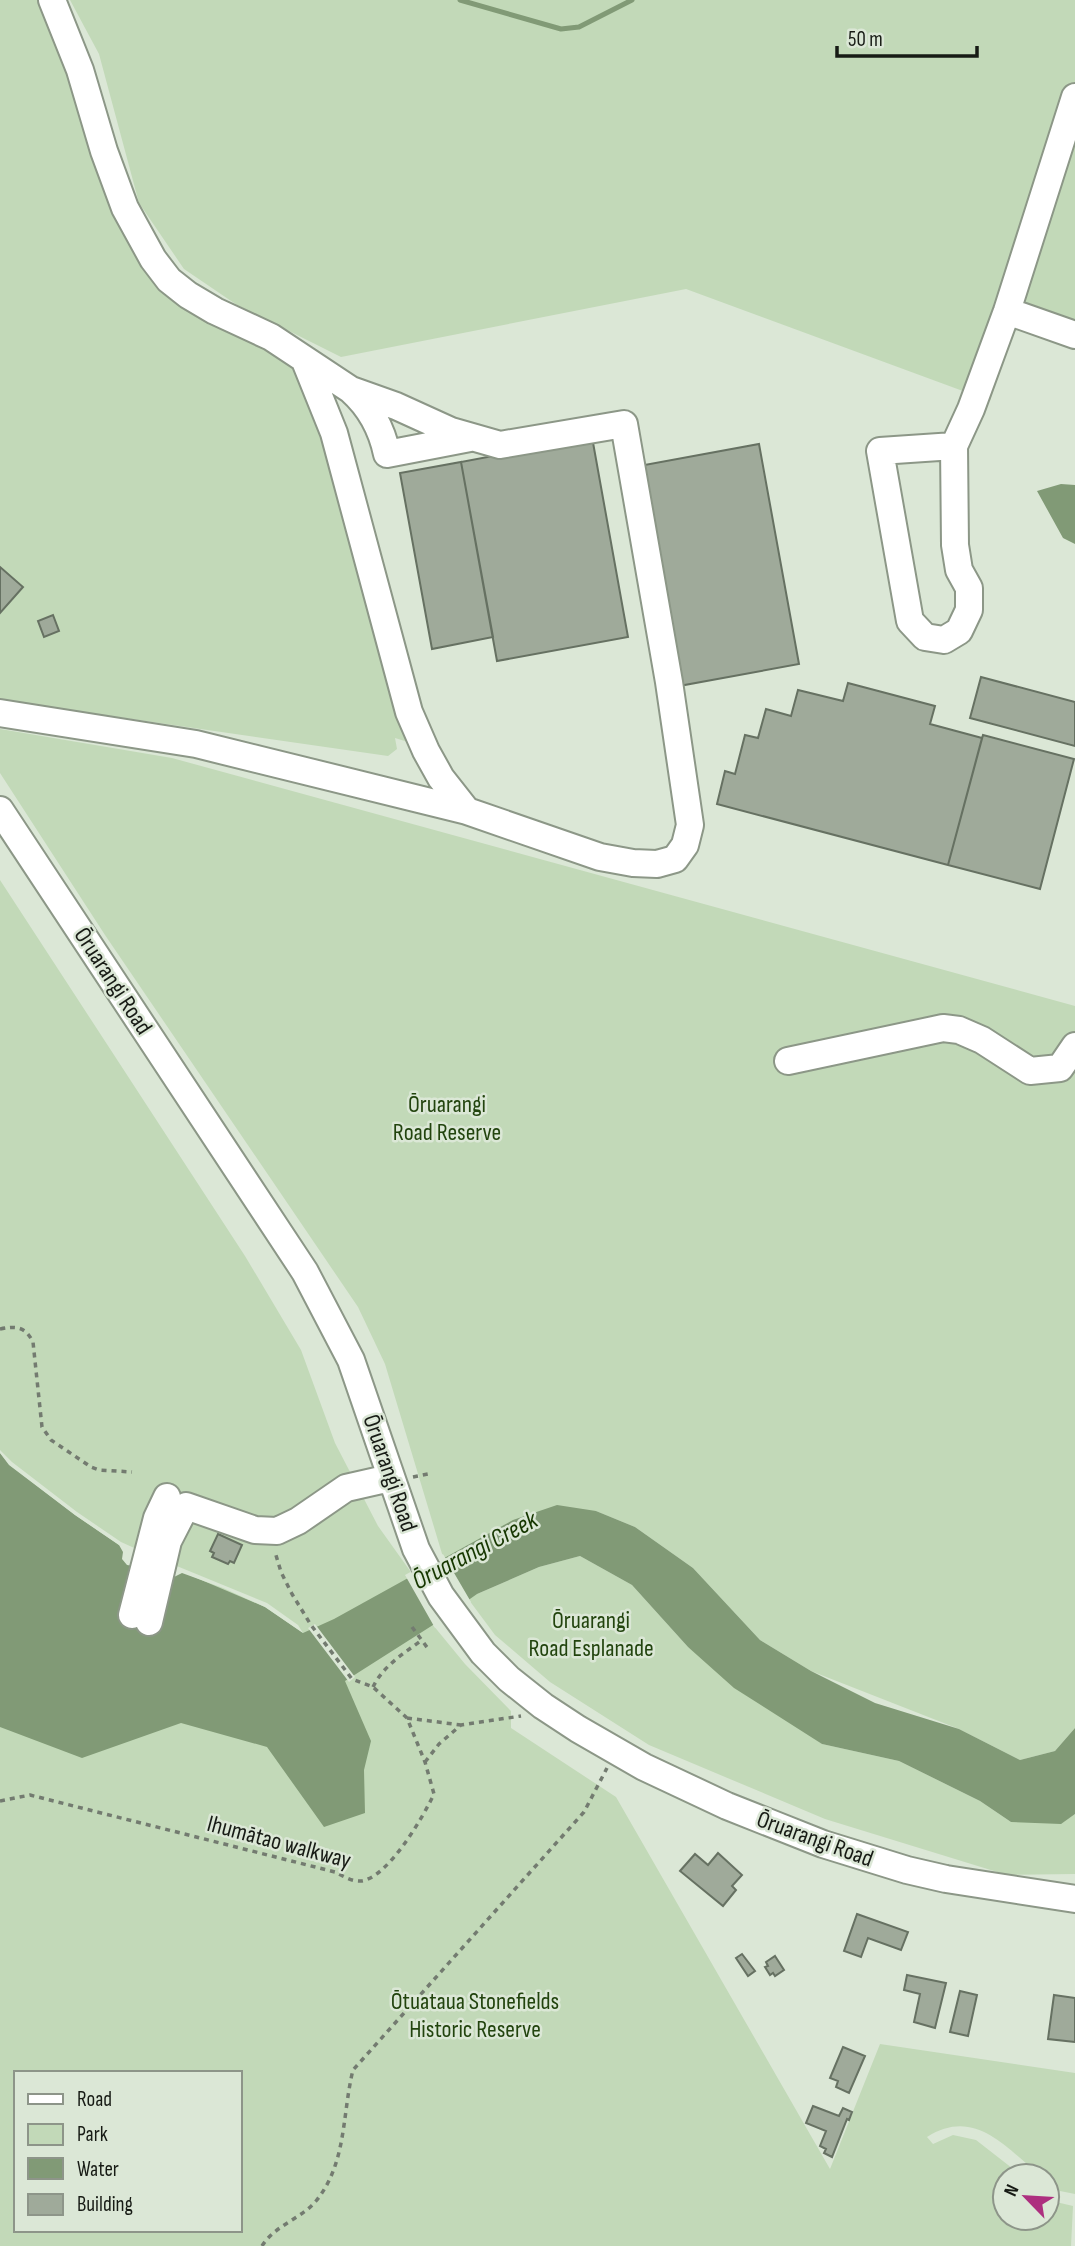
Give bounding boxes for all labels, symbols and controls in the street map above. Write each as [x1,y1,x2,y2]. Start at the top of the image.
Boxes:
scale bar [837,14,977,58]
text: 50 m [848,27,883,52]
street label: Ōruarangi Road [68,922,158,1040]
park label: Ōruarangi Road Reserve [393,1090,501,1147]
street label: Ōruarangi Road [356,1411,424,1535]
water label: Ōruarangi Creek [407,1504,544,1597]
park label: Ōruarangi Road Esplanade [528,1606,654,1663]
street label: Ōruarangi Road [753,1805,877,1873]
street label: Ihumātao walkway [204,1809,354,1875]
park label: Ōtuataua Stonefields Historic Reserve [391,1987,559,2044]
legend [14,2071,242,2232]
text: Road [77,2087,112,2112]
text: Park [77,2122,108,2147]
text: Water [77,2157,119,2182]
north arrow [991,2162,1061,2232]
text: N [999,2181,1025,2200]
text: Building [77,2192,133,2217]

